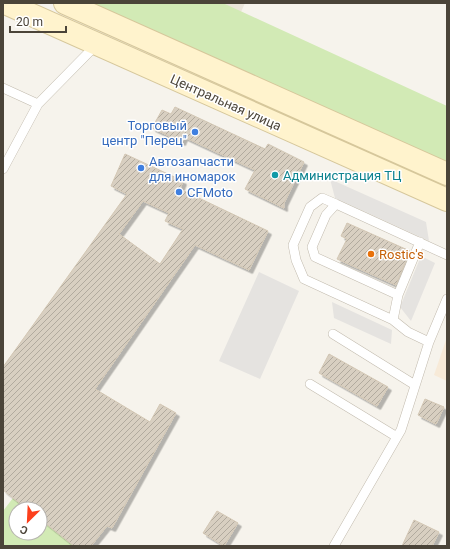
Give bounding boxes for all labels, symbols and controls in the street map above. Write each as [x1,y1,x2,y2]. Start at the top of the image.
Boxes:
scale bar [10,8,66,34]
text: 20 m [16,15,43,29]
street label: Центральная улица [168,71,284,134]
place label: Торговый центр "Перец" [102,118,187,148]
marker: Торговый центр "Перец" [190,127,200,137]
place label: Автозапчасти для иномарок [149,154,236,184]
marker: Автозапчасти для иномарок [136,163,146,173]
place label: Администрация ТЦ [283,168,402,183]
marker: Администрация ТЦ [270,170,280,180]
place label: CFMoto [187,185,233,200]
marker: CFMoto [174,187,184,197]
place label: Rostic's [379,247,424,262]
marker: Rostic's [366,249,376,259]
north arrow [8,501,48,541]
text: С [18,522,30,537]

